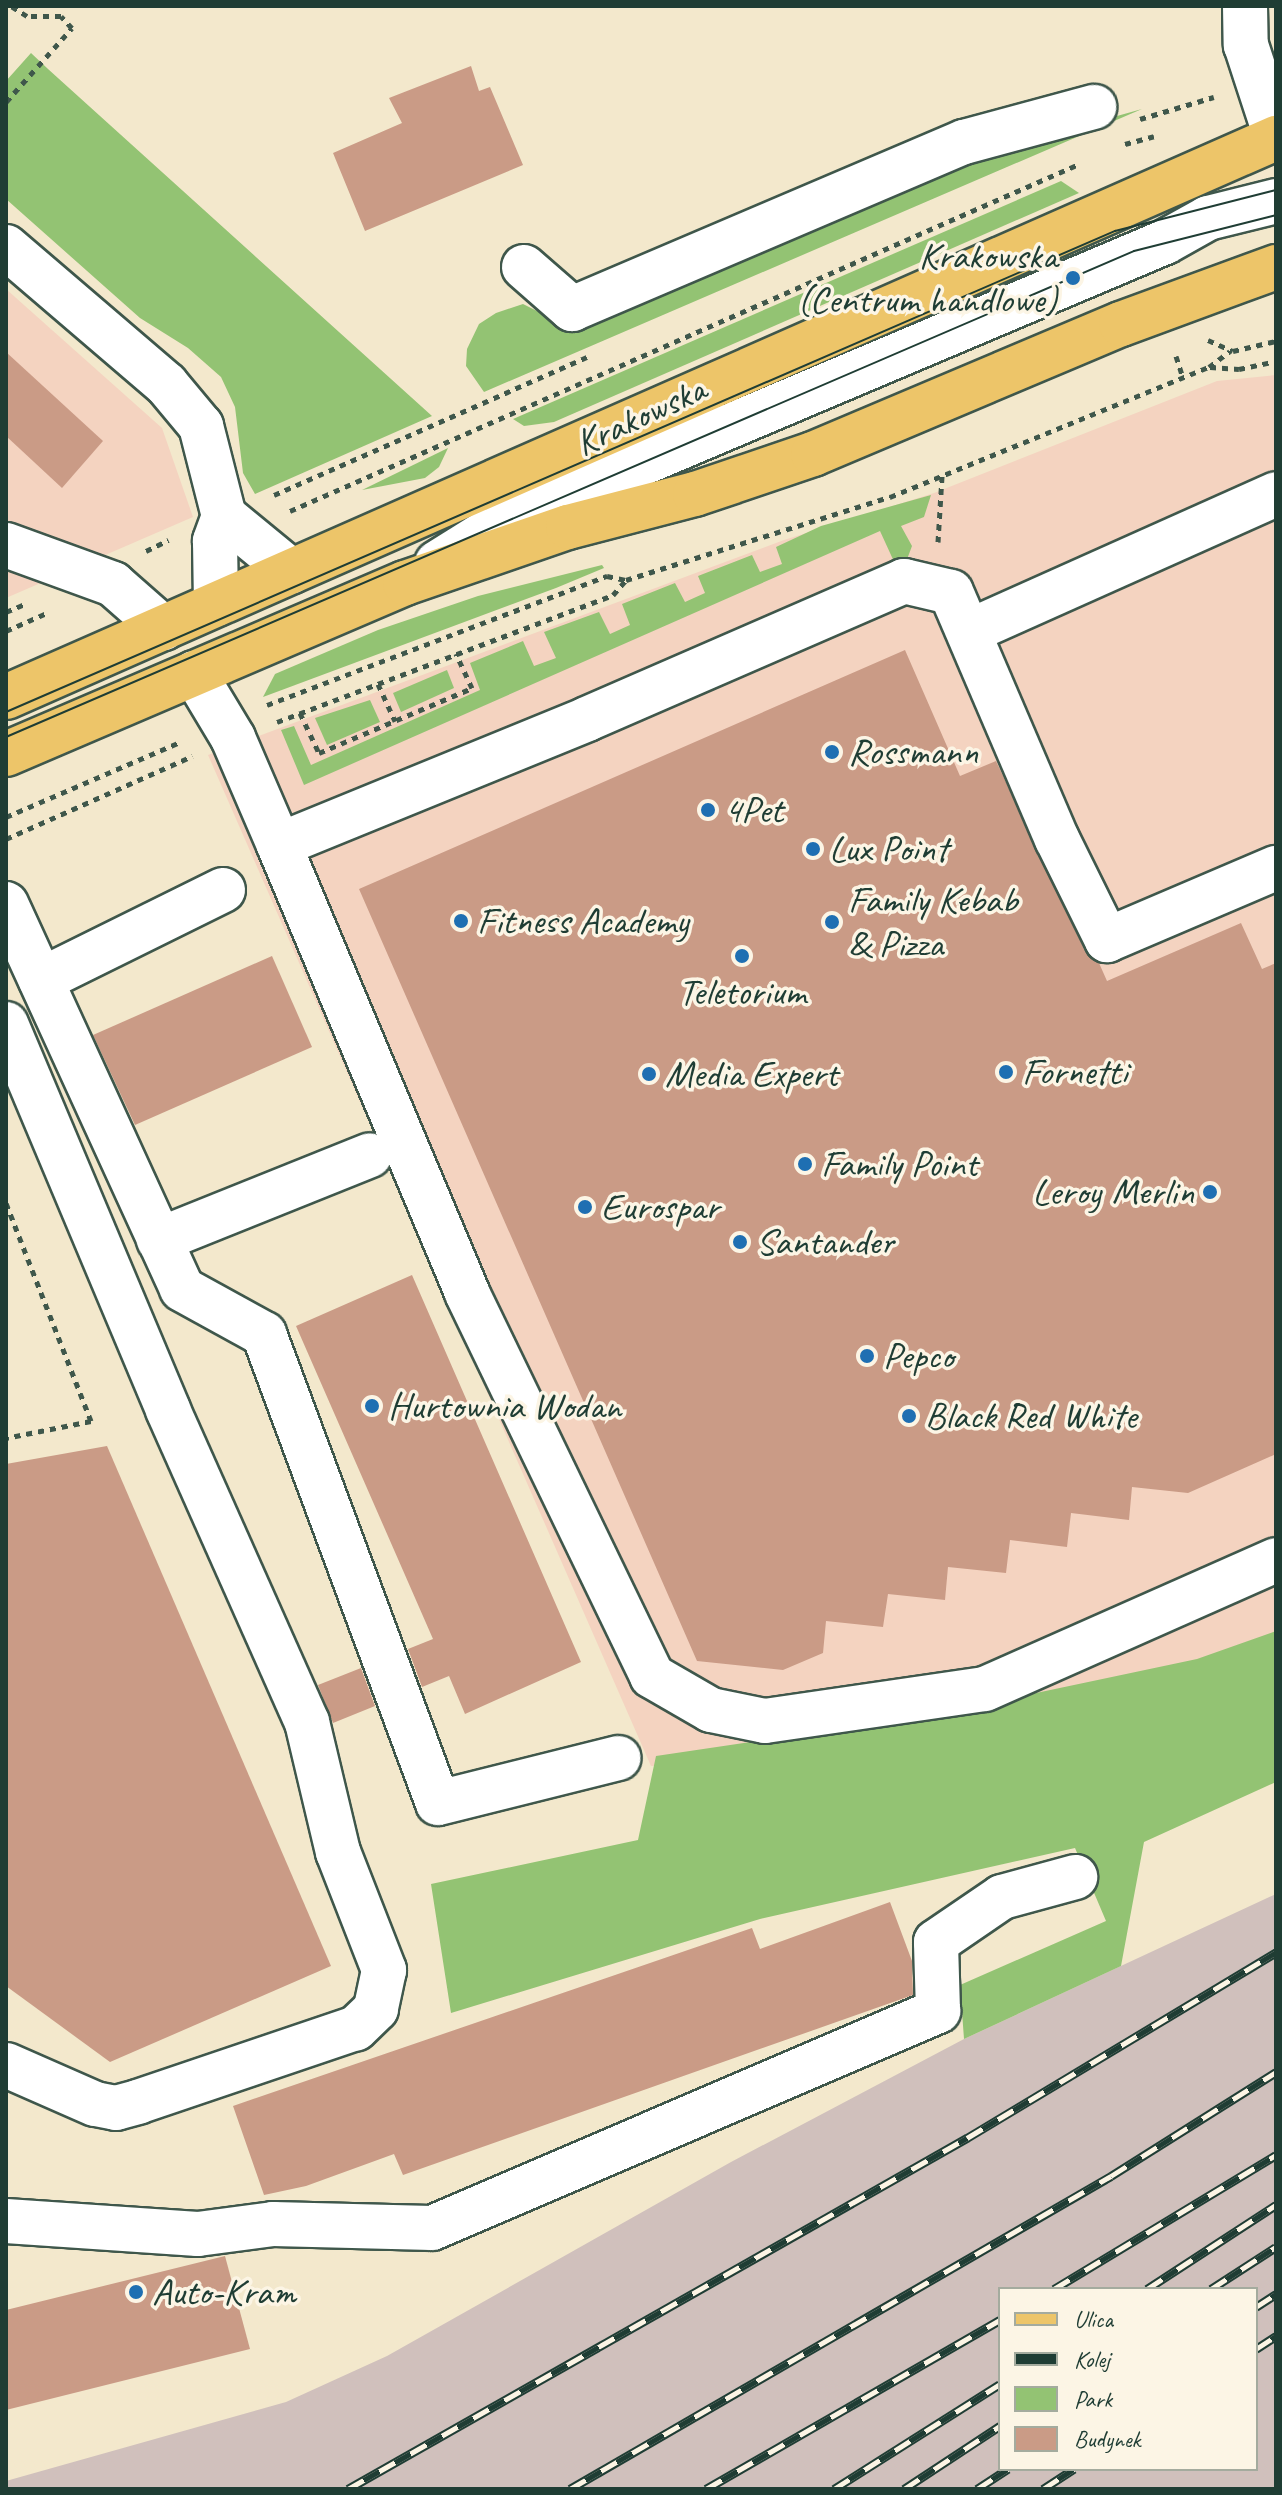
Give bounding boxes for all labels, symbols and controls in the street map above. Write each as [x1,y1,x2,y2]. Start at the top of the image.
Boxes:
place label: Krakowska (Centrum handlowe) [796,233,1057,322]
marker: Krakowska (Centrum handlowe) [1064,269,1082,287]
street label: Krakowska [568,366,712,466]
place label: Rossmann [848,729,978,775]
marker: Rossmann [823,743,841,761]
place label: 4Pet [724,787,783,833]
marker: 4Pet [699,801,717,819]
place label: Lux Point [829,826,947,872]
marker: Lux Point [804,840,822,858]
place label: Family Kebab & Pizza [848,877,1016,966]
place label: Fitness Academy [477,898,690,944]
marker: Fitness Academy [452,912,470,930]
marker: Family Kebab & Pizza [823,913,841,931]
marker: Teletorium [733,947,751,965]
place label: Teletorium [678,969,806,1015]
place label: Fornetti [1022,1049,1127,1095]
place label: Media Expert [665,1051,838,1097]
marker: Fornetti [997,1063,1015,1081]
marker: Media Expert [640,1065,658,1083]
place label: Family Point [821,1141,977,1187]
marker: Family Point [796,1155,814,1173]
place label: Leroy Merlin [1032,1169,1194,1215]
marker: Leroy Merlin [1201,1183,1219,1201]
place label: Eurospar [601,1184,719,1230]
marker: Eurospar [576,1198,594,1216]
place label: Santander [756,1219,894,1265]
marker: Santander [731,1233,749,1251]
place label: Pepco [883,1333,953,1379]
marker: Pepco [858,1347,876,1365]
place label: Hurtownia Wodan [388,1383,621,1429]
place label: Black Red White [925,1393,1139,1439]
marker: Hurtownia Wodan [363,1397,381,1415]
marker: Black Red White [900,1407,918,1425]
place label: Auto-Kram [152,2269,295,2315]
marker: Auto-Kram [127,2283,145,2301]
legend [998,2287,1258,2471]
text: Ulica [1074,2304,1113,2334]
text: Kolej [1074,2344,1110,2374]
text: Park [1074,2384,1112,2414]
text: Budynek [1074,2424,1140,2454]

